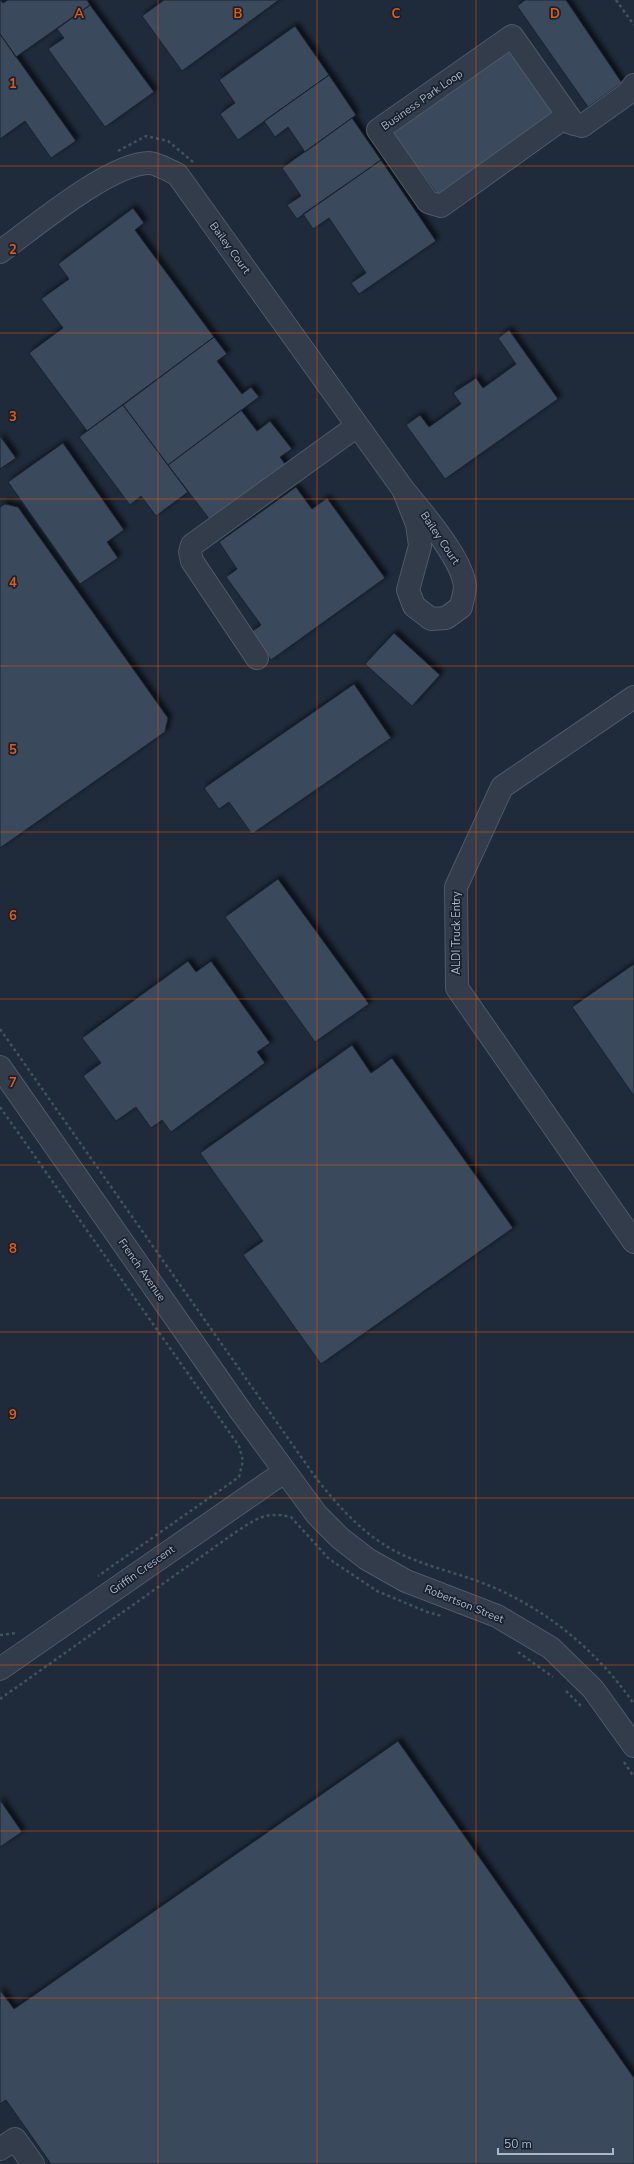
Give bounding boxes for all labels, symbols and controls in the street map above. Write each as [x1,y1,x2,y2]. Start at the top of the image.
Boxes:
text: A [74,5,84,23]
text: B [234,5,243,23]
text: C [392,5,401,23]
text: D [550,5,560,23]
street label: Business Park Loop [378,66,466,134]
text: 1 [9,75,17,93]
street label: Bailey Court [206,219,254,277]
text: 2 [9,241,17,259]
text: 3 [9,408,17,426]
street label: Bailey Court [417,509,463,567]
text: 4 [9,574,17,592]
text: 5 [9,741,17,759]
street label: ALDI Truck Entry [449,891,464,975]
text: 6 [9,907,17,925]
text: 7 [9,1074,17,1092]
street label: French Avenue [115,1236,169,1305]
text: 8 [9,1240,17,1258]
text: 9 [9,1406,17,1424]
street label: Griffin Crescent [106,1542,178,1598]
street label: Robertson Street [422,1581,506,1627]
scale bar [498,2130,613,2156]
text: 50 m [504,2136,532,2152]

